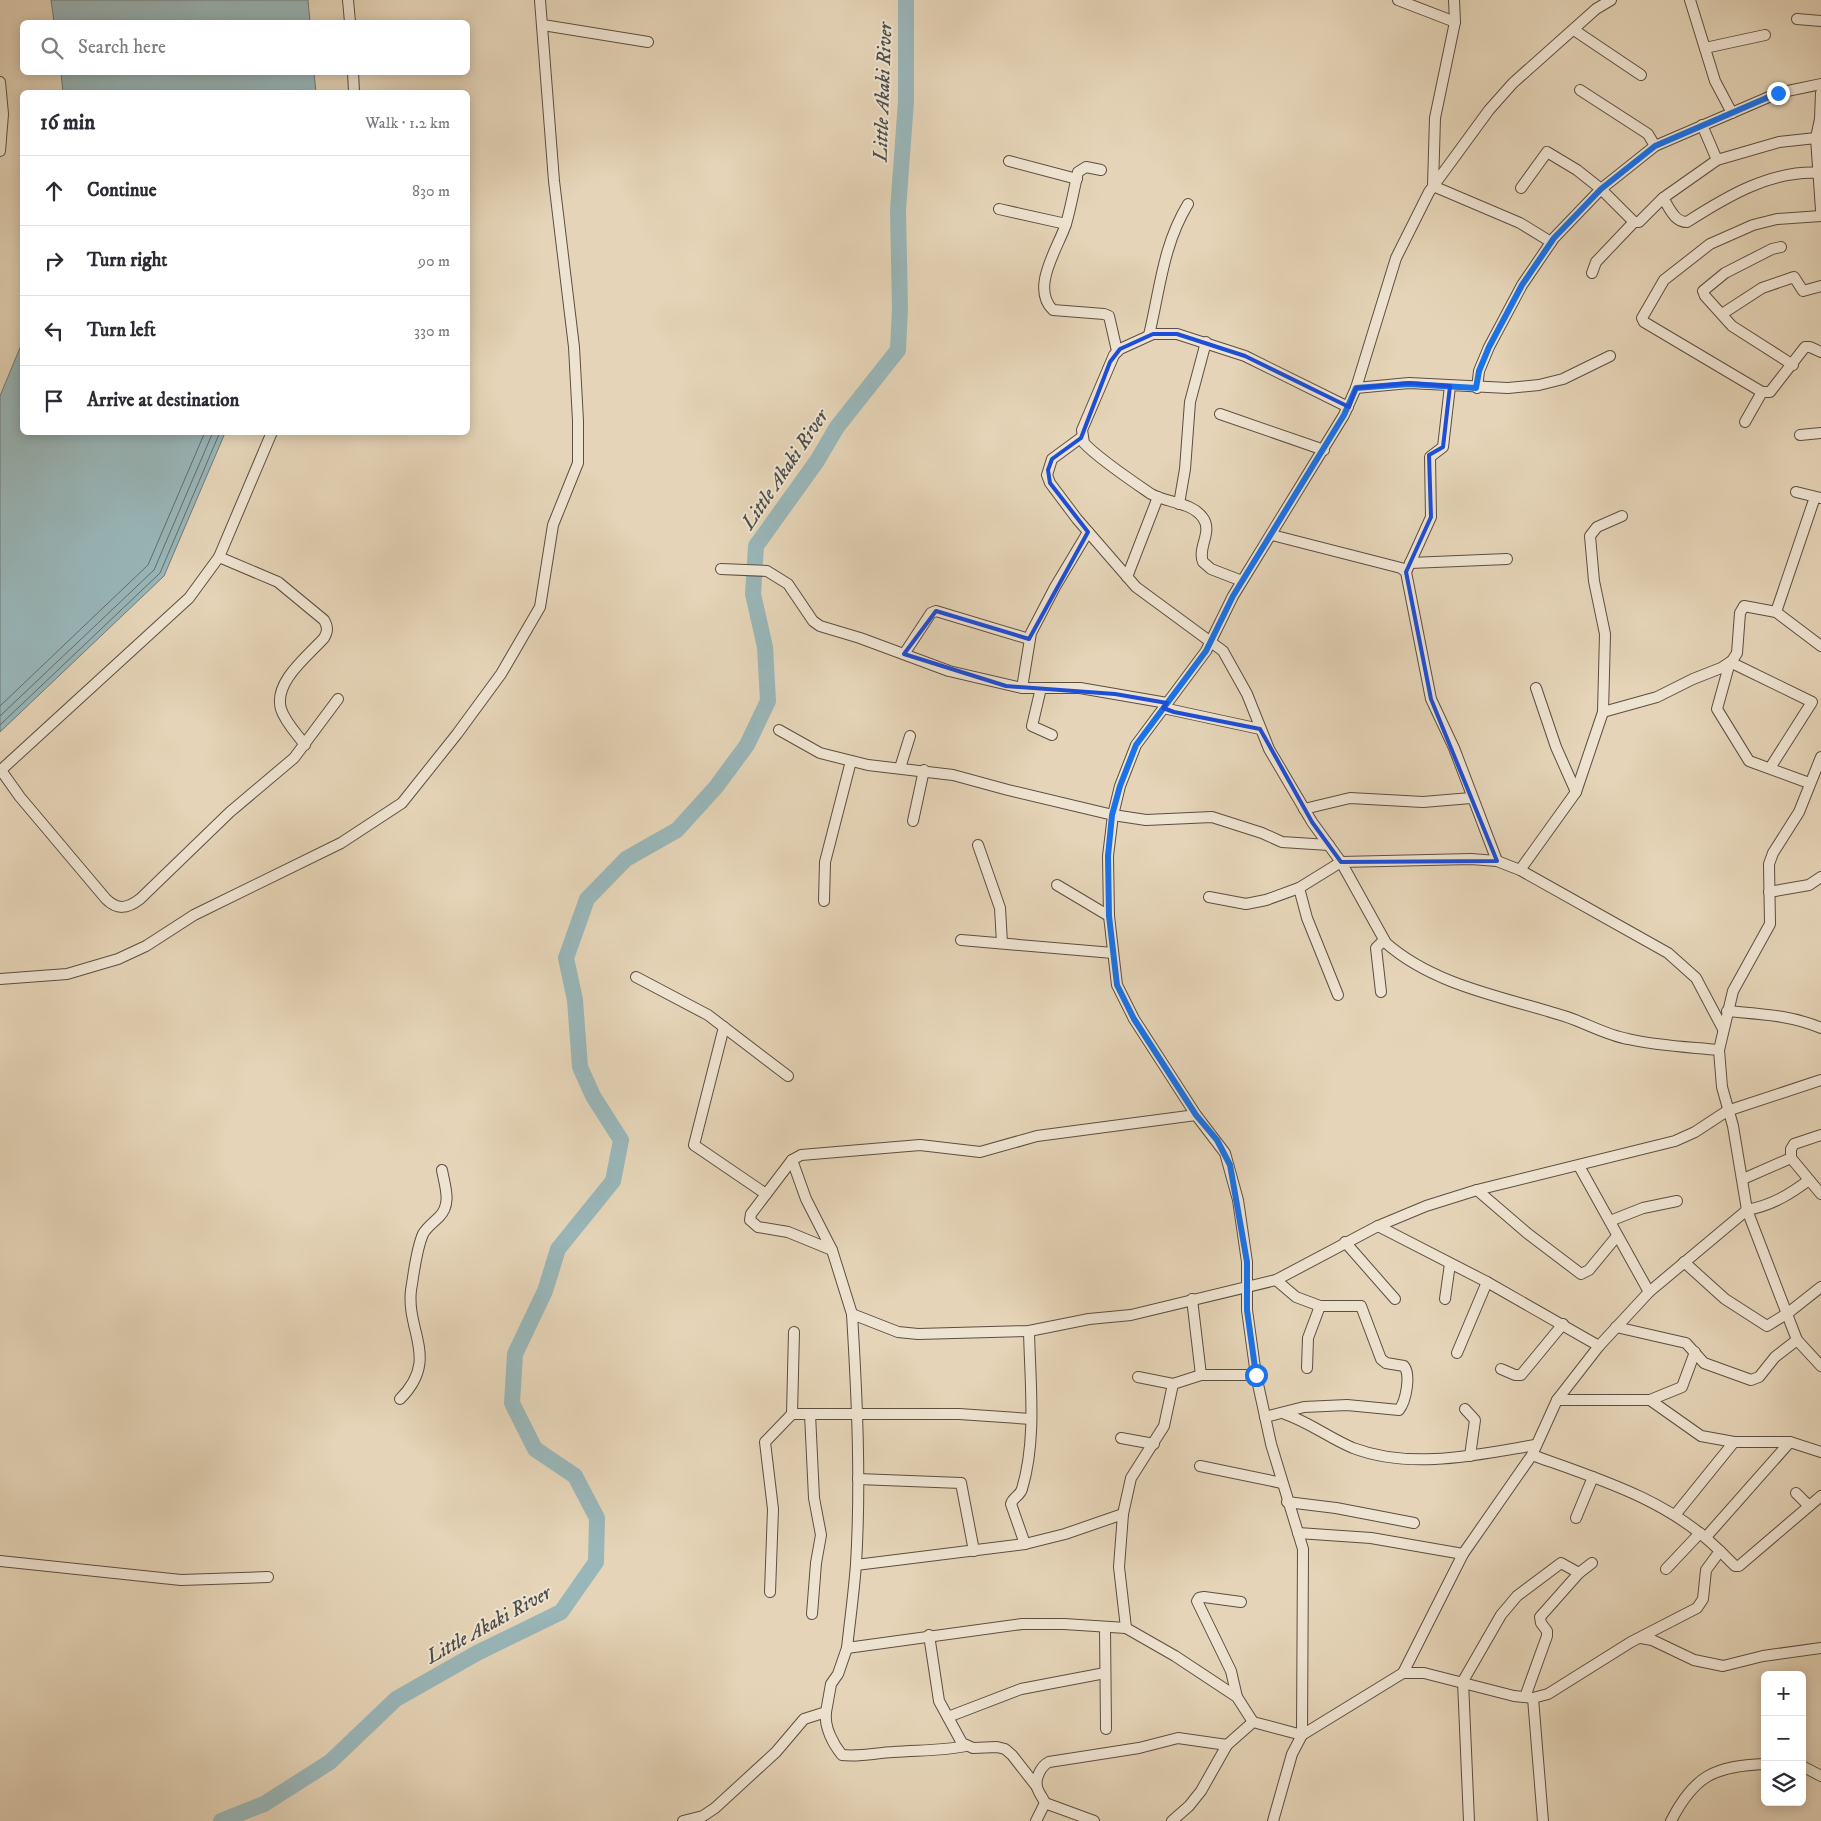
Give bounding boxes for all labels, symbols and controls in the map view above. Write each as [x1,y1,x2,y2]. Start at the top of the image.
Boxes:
search box [20,20,470,75]
water label: Little Akaki River [869,20,898,163]
icon: search [38,34,66,62]
text: Search here [78,36,166,59]
route end [1767,82,1790,105]
text: 16 min [40,110,95,136]
text: Walk · 1.2 km [365,113,450,133]
icon: ahead [40,177,68,205]
text: Continue [87,179,157,202]
text: 830 m [412,181,450,201]
icon: right [40,247,68,275]
text: Turn right [87,249,167,272]
text: 90 m [418,251,450,271]
icon: left [40,317,68,345]
text: Turn left [87,319,156,342]
text: 330 m [414,321,450,341]
icon: arrive [40,387,68,415]
text: Arrive at destination [87,389,239,412]
water label: Little Akaki River [735,404,835,535]
route start [1245,1364,1268,1387]
water label: Little Akaki River [421,1580,557,1670]
map controls [1761,1671,1806,1806]
button: + [1761,1671,1806,1716]
button: − [1761,1716,1806,1761]
button: layers [1761,1761,1806,1806]

